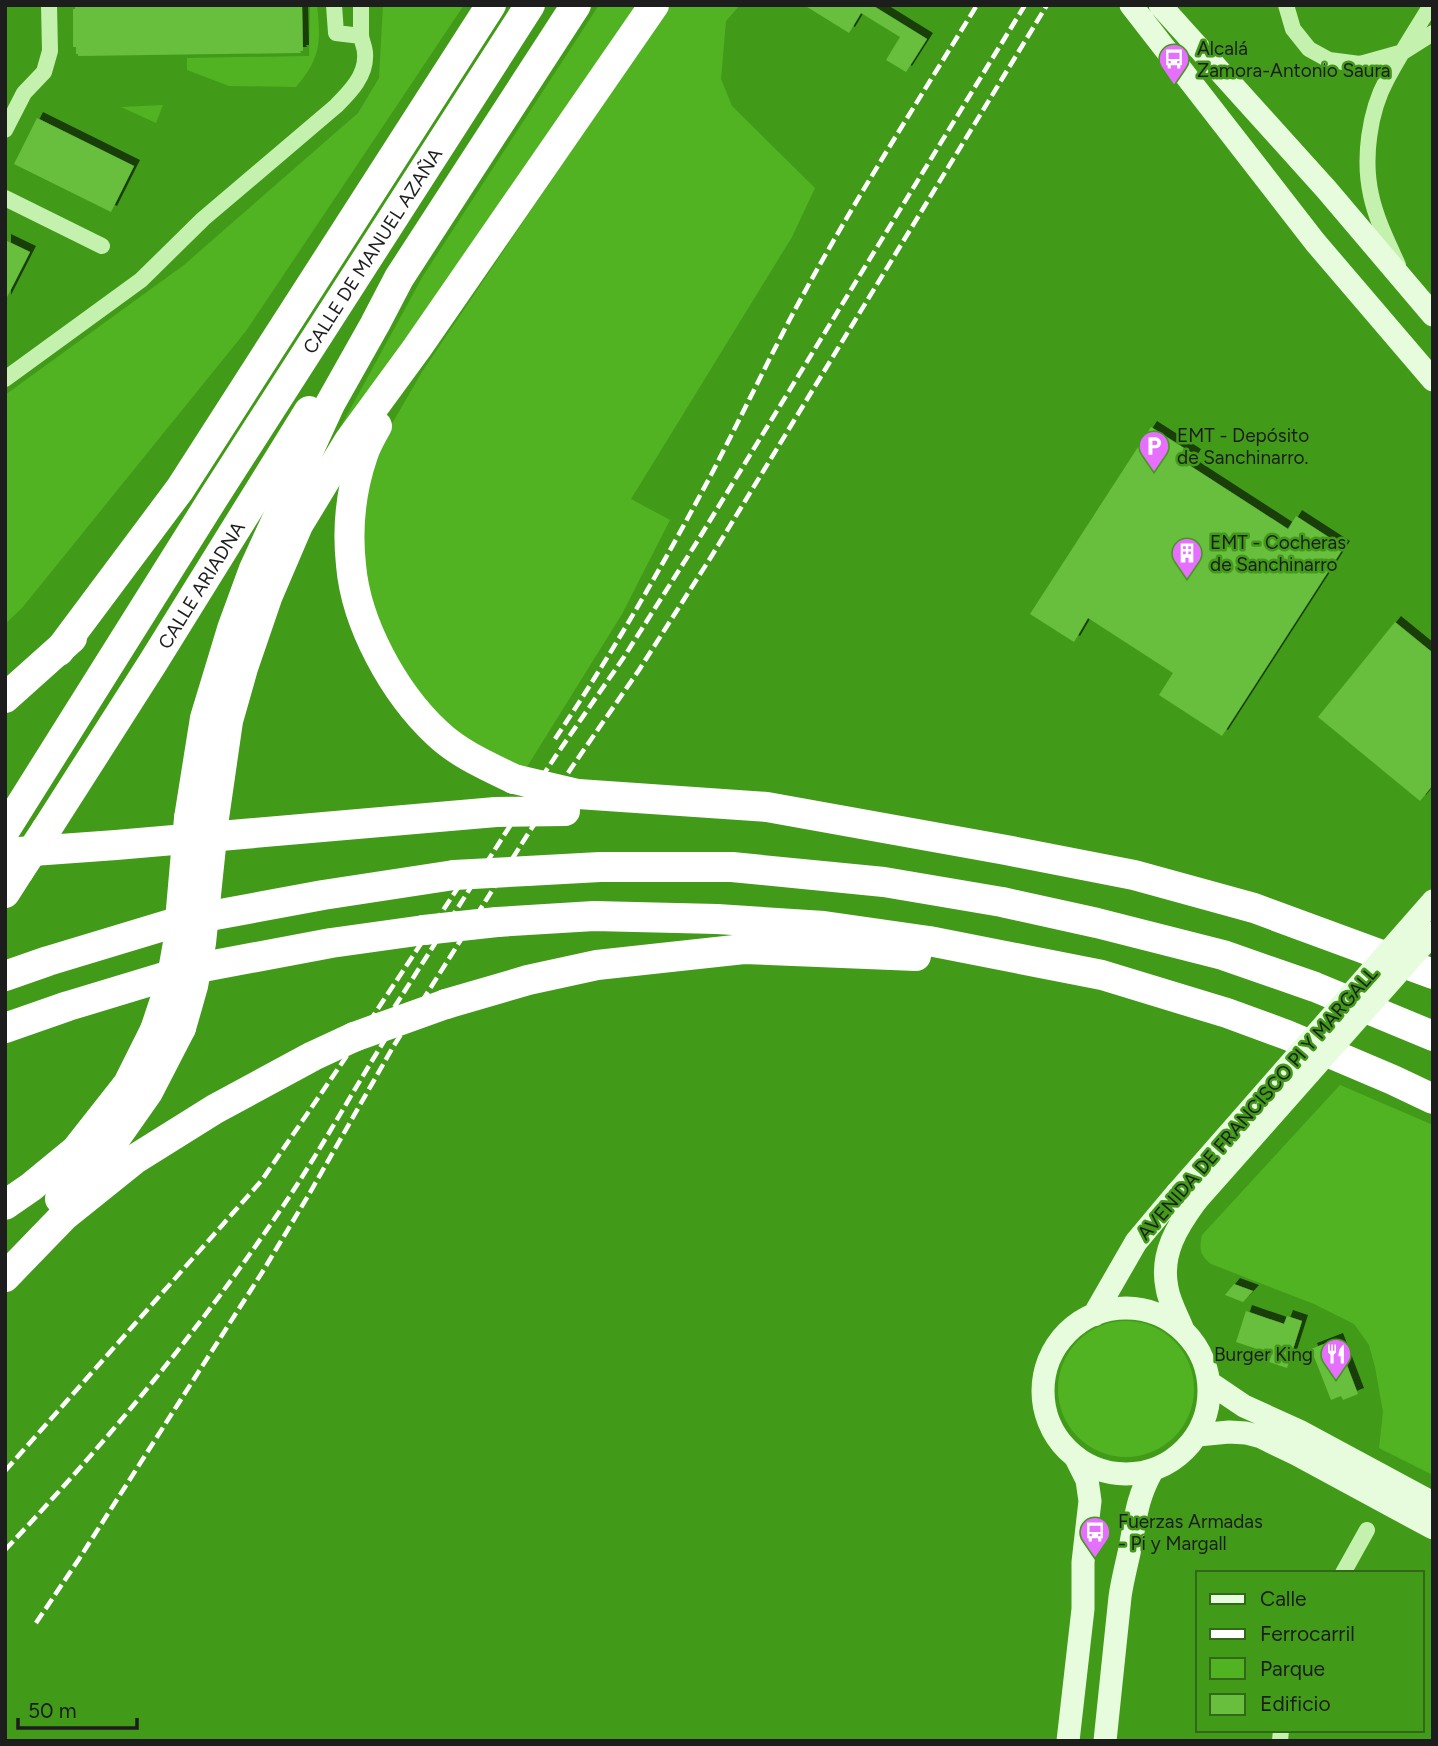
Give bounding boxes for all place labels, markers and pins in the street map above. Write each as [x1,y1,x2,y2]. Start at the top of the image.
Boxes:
place label: Alcalá Zamora-Antonio Saura [1197,37,1391,82]
bus stop icon: Alcalá Zamora-Antonio Saura [1157,42,1191,86]
place label: EMT - Depósito de Sanchinarro. [1177,424,1309,469]
parking icon: EMT - Depósito de Sanchinarro. [1137,429,1171,473]
place label: EMT - Cocheras de Sanchinarro [1210,531,1346,576]
building icon: EMT - Cocheras de Sanchinarro [1170,536,1204,580]
restaurant icon: Burger King [1319,1337,1353,1381]
place label: Burger King [1214,1343,1313,1366]
place label: Fuerzas Armadas - Pi y Margall [1118,1510,1263,1555]
bus stop icon: Fuerzas Armadas - Pi y Margall [1078,1515,1112,1559]

